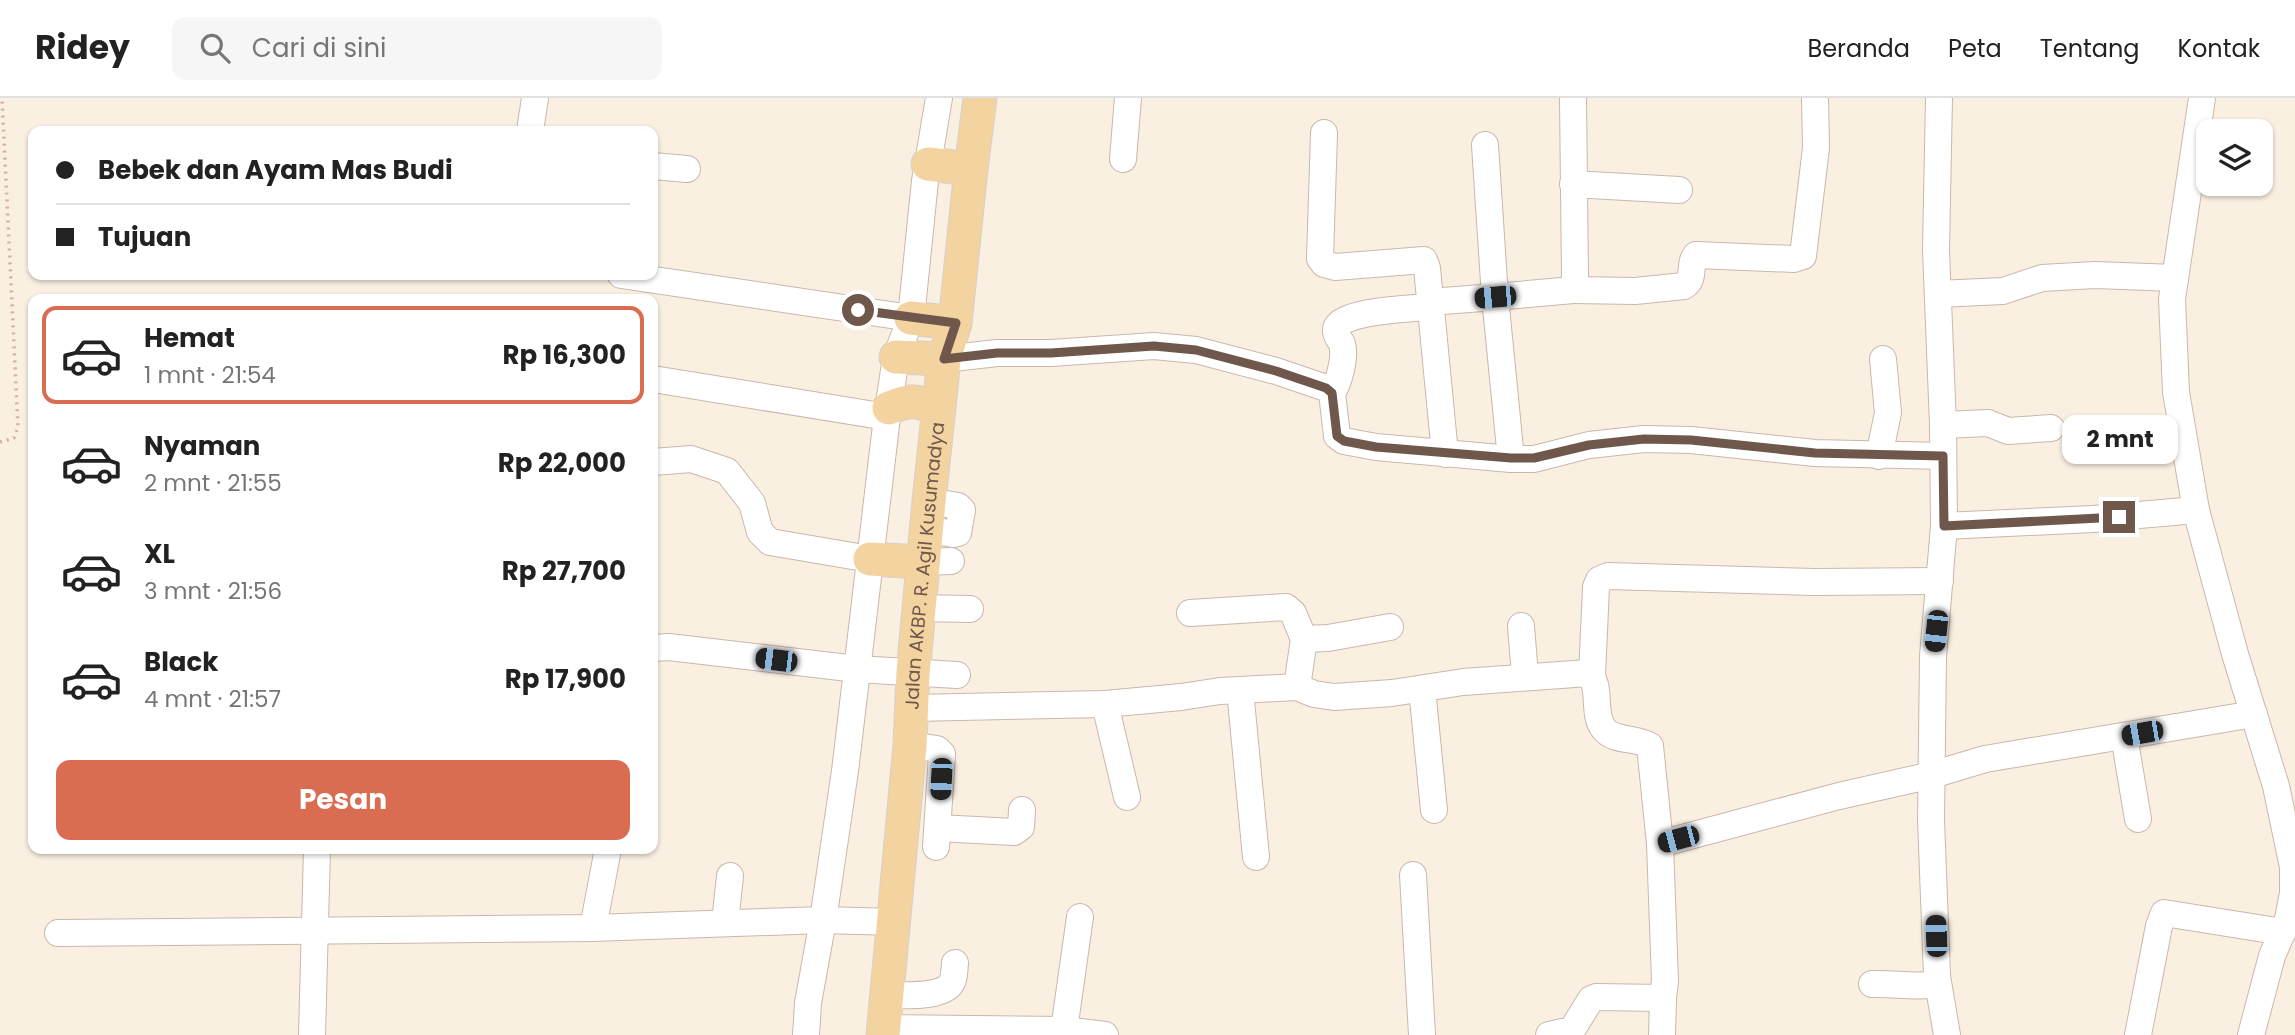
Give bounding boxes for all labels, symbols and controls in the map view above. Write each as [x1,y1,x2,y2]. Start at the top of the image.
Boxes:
search box [172,17,662,80]
text: Ridey [35,24,130,71]
icon: search [196,29,234,67]
text: Cari di sini [252,30,386,66]
text: Beranda [1807,32,1910,65]
text: Peta [1948,32,2002,65]
text: Tentang [2040,32,2140,65]
text: Kontak [2178,32,2260,65]
map controls [2196,119,2273,196]
button: layers [2196,119,2273,196]
text: Bebek dan Ayam Mas Budi [98,152,453,188]
text: Tujuan [98,219,191,255]
car [1474,285,1517,309]
route start [842,294,874,326]
text: Hemat [144,320,235,356]
icon: car [60,324,123,387]
text: Rp 16,300 [502,337,626,373]
text: 1 mnt · 21:54 [144,359,276,391]
callout: 2 mnt [2061,416,2177,464]
street label: Jalan AKBP. R. Agil Kusumadya [898,421,951,710]
text: 2 mnt [2086,423,2154,455]
text: Nyaman [144,428,260,464]
icon: car [60,432,123,495]
text: Rp 22,000 [498,445,626,481]
text: 2 mnt · 21:55 [144,467,282,499]
route end [2103,501,2135,533]
text: XL [144,536,175,572]
icon: car [60,540,123,603]
text: Rp 27,700 [502,553,626,589]
text: 3 mnt · 21:56 [144,575,282,607]
car [1924,609,1949,653]
text: Black [144,644,218,680]
car [754,647,799,673]
icon: car [60,648,123,711]
text: Rp 17,900 [505,661,626,697]
text: 4 mnt · 21:57 [144,683,281,715]
car [2120,719,2165,747]
car [930,757,953,801]
button: Pesan [56,760,630,840]
car [1655,823,1702,855]
car [1925,915,1948,957]

